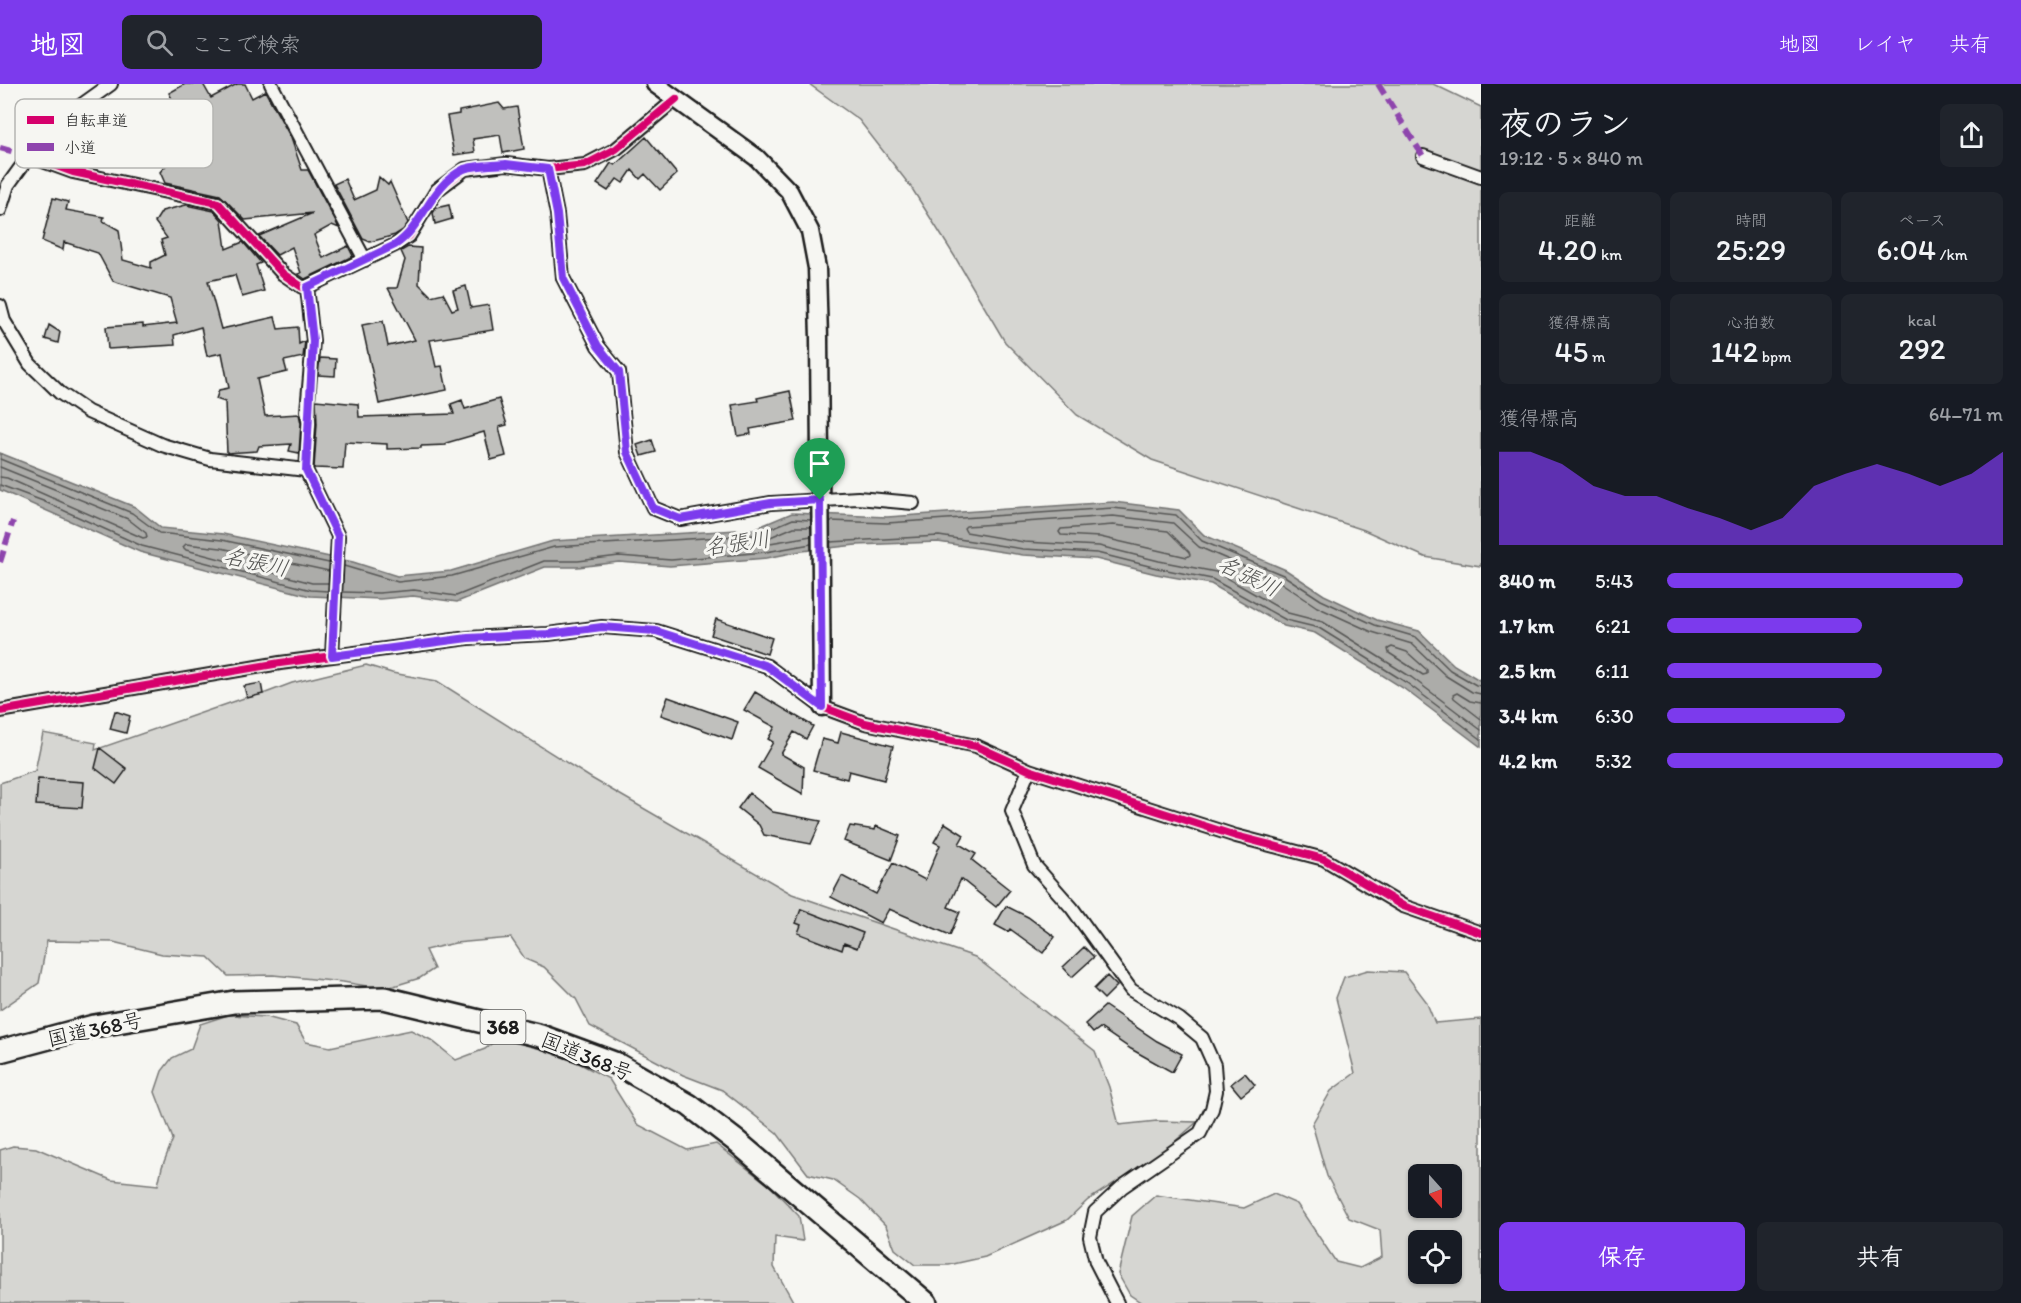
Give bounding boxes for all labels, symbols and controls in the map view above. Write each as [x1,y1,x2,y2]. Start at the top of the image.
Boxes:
search box [122,15,542,69]
icon: search [143,26,176,59]
text: 地図 [30,27,86,61]
text: ここで検索 [191,31,301,58]
text: 地図 [1779,31,1821,56]
text: レイヤ [1854,31,1916,56]
text: 共有 [1949,31,1991,56]
legend [15,99,213,168]
text: 夜のラン [1499,104,1631,143]
button: share [1940,104,2003,167]
text: 自転車道 [64,111,128,130]
text: 小道 [64,138,96,157]
text: 19:12 · 5 × 840 m [1499,146,1643,170]
text: 距離 [1564,211,1596,230]
text: 時間 [1735,211,1767,230]
text: ペース [1898,211,1946,230]
text: 4.20 [1538,231,1597,268]
text: 25:29 [1716,231,1786,268]
text: 6:04 [1876,231,1936,268]
text: km [1597,245,1622,264]
text: /km [1936,245,1968,264]
text: kcal [1908,311,1936,330]
text: 獲得標高 [1548,313,1612,332]
text: 心拍数 [1727,313,1775,332]
text: 292 [1898,330,1946,367]
text: 45 [1555,333,1588,370]
text: 142 [1710,333,1758,370]
text: m [1588,347,1605,366]
text: bpm [1758,347,1792,366]
text: 64–71 m [1929,402,2003,426]
text: 獲得標高 [1499,406,1579,430]
pin [794,438,845,500]
icon: arrive [803,447,836,480]
water label: 名張川 [702,525,772,561]
water label: 名張川 [221,542,291,582]
water label: 名張川 [1213,549,1285,603]
text: 840 m [1499,569,1556,593]
text: 5:43 [1595,569,1633,593]
text: 1.7 km [1499,614,1554,638]
text: 6:21 [1595,614,1630,638]
text: 2.5 km [1499,659,1556,683]
text: 6:11 [1595,659,1629,683]
text: 3.4 km [1499,704,1558,728]
text: 6:30 [1595,704,1634,728]
text: 4.2 km [1499,749,1557,773]
text: 5:32 [1595,749,1632,773]
street label: 国道368号 [45,1007,145,1051]
road number: 368 [480,1010,526,1044]
street label: 国道368号 [537,1026,637,1086]
north arrow [1408,1164,1462,1218]
map controls [1408,1164,1462,1284]
button: 保存 [1499,1222,1745,1291]
button: 共有 [1757,1222,2003,1291]
button: locate [1408,1230,1462,1284]

